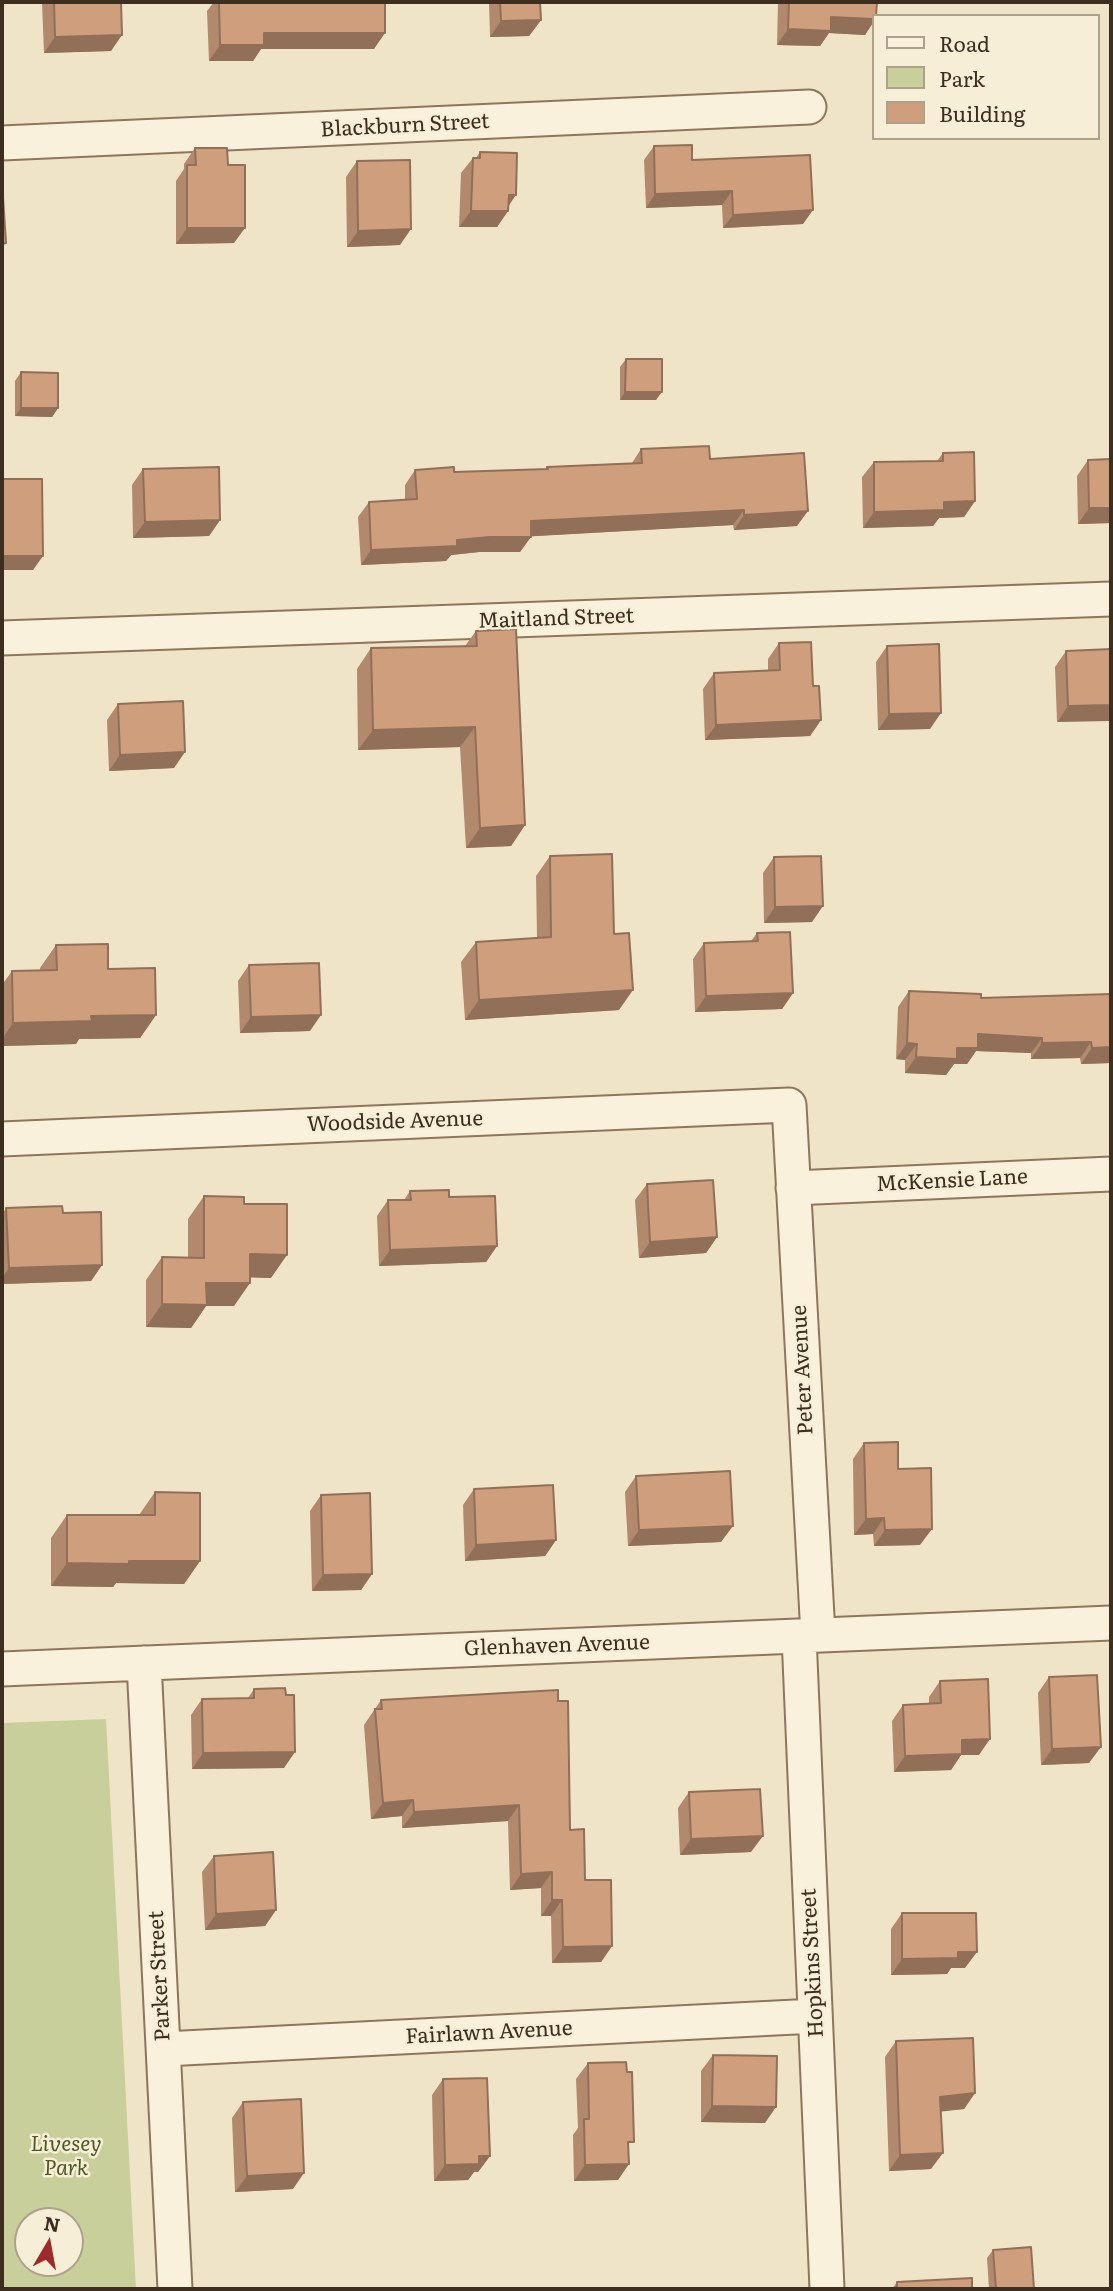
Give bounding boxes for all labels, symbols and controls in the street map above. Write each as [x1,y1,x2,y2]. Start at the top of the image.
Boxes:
legend [872,14,1099,140]
text: Road [939,27,990,58]
text: Park [939,62,985,93]
text: Building [939,97,1025,128]
street label: Blackburn Street [320,109,490,143]
street label: Maitland Street [478,604,634,634]
street label: Woodside Avenue [306,1106,484,1138]
street label: McKensie Lane [876,1164,1028,1198]
street label: Peter Avenue [787,1304,819,1436]
street label: Glenhaven Avenue [464,1630,650,1662]
street label: Hopkins Street [797,1888,829,2038]
street label: Parker Street [144,1910,176,2042]
street label: Fairlawn Avenue [405,2016,573,2050]
park label: Livesey Park [31,2132,101,2182]
north arrow [14,2207,84,2277]
text: N [42,2208,63,2238]

